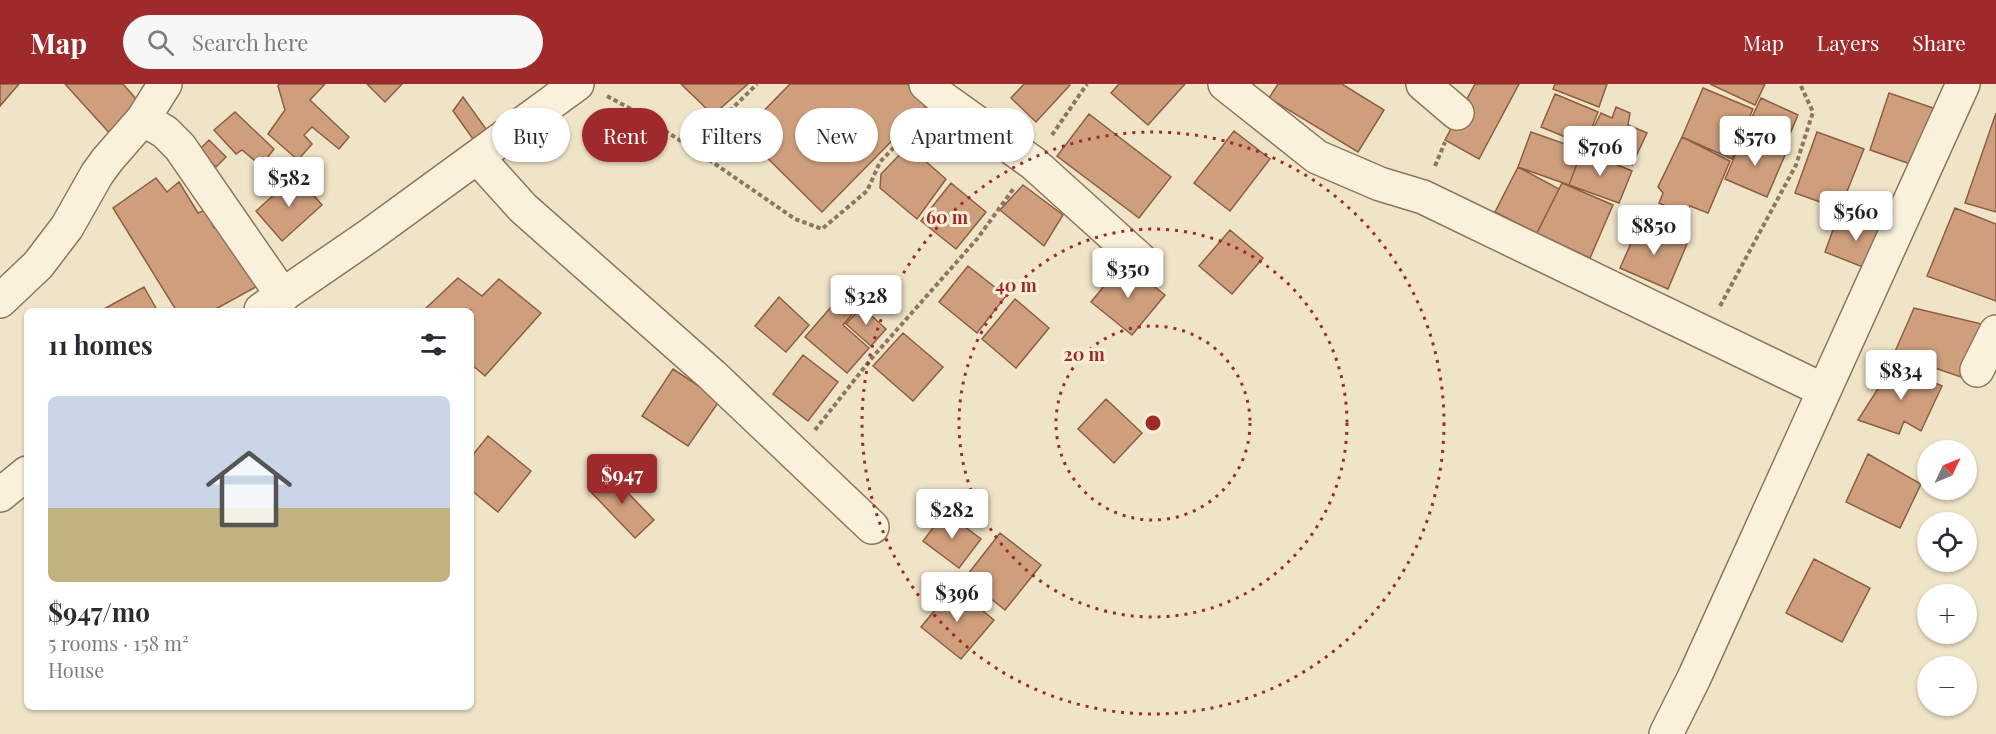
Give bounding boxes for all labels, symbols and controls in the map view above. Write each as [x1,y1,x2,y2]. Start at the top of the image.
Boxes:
search box [123,15,543,69]
text: Map [30,24,87,61]
icon: search [144,26,177,59]
text: Search here [192,27,308,57]
text: Map [1743,28,1784,56]
text: Layers [1817,28,1879,56]
text: Share [1912,28,1966,56]
chip: Buy [492,108,570,162]
chip: Rent [582,108,668,162]
chip: Filters [680,108,783,162]
chip: New [795,108,878,162]
chip: Apartment [890,108,1034,162]
pin: $570 [1719,116,1791,167]
text: $570 [1734,122,1776,149]
pin: $706 [1564,126,1636,177]
text: $706 [1578,132,1622,159]
pin: $582 [253,157,325,208]
text: $582 [268,163,310,190]
pin: $560 [1820,191,1892,242]
text: $560 [1834,197,1878,224]
text: 60 m [926,205,969,229]
pin: $850 [1618,205,1690,256]
text: $850 [1632,211,1676,238]
pin: $350 [1092,248,1164,299]
text: $350 [1106,254,1150,281]
text: 40 m [995,273,1038,297]
pin: $328 [830,275,902,326]
text: $328 [845,281,887,308]
text: 11 homes [48,327,153,362]
icon: filters [417,328,450,361]
text: 20 m [1063,342,1105,366]
pin: $834 [1865,350,1937,401]
text: $834 [1880,356,1922,383]
centre of rings [1143,413,1163,433]
icon: home [195,435,303,543]
north arrow [1917,440,1977,500]
map controls [1917,440,1977,716]
pin: $947 [586,454,658,505]
text: $947 [601,460,643,487]
pin: $282 [916,489,988,540]
text: $282 [930,495,974,522]
button: locate [1917,512,1977,572]
pin: $396 [921,572,993,623]
text: $396 [935,578,979,605]
button: + [1917,584,1977,644]
text: $947/mo [48,594,150,629]
text: 5 rooms · 158 m² [48,629,189,656]
text: House [48,656,104,683]
button: − [1917,656,1977,716]

